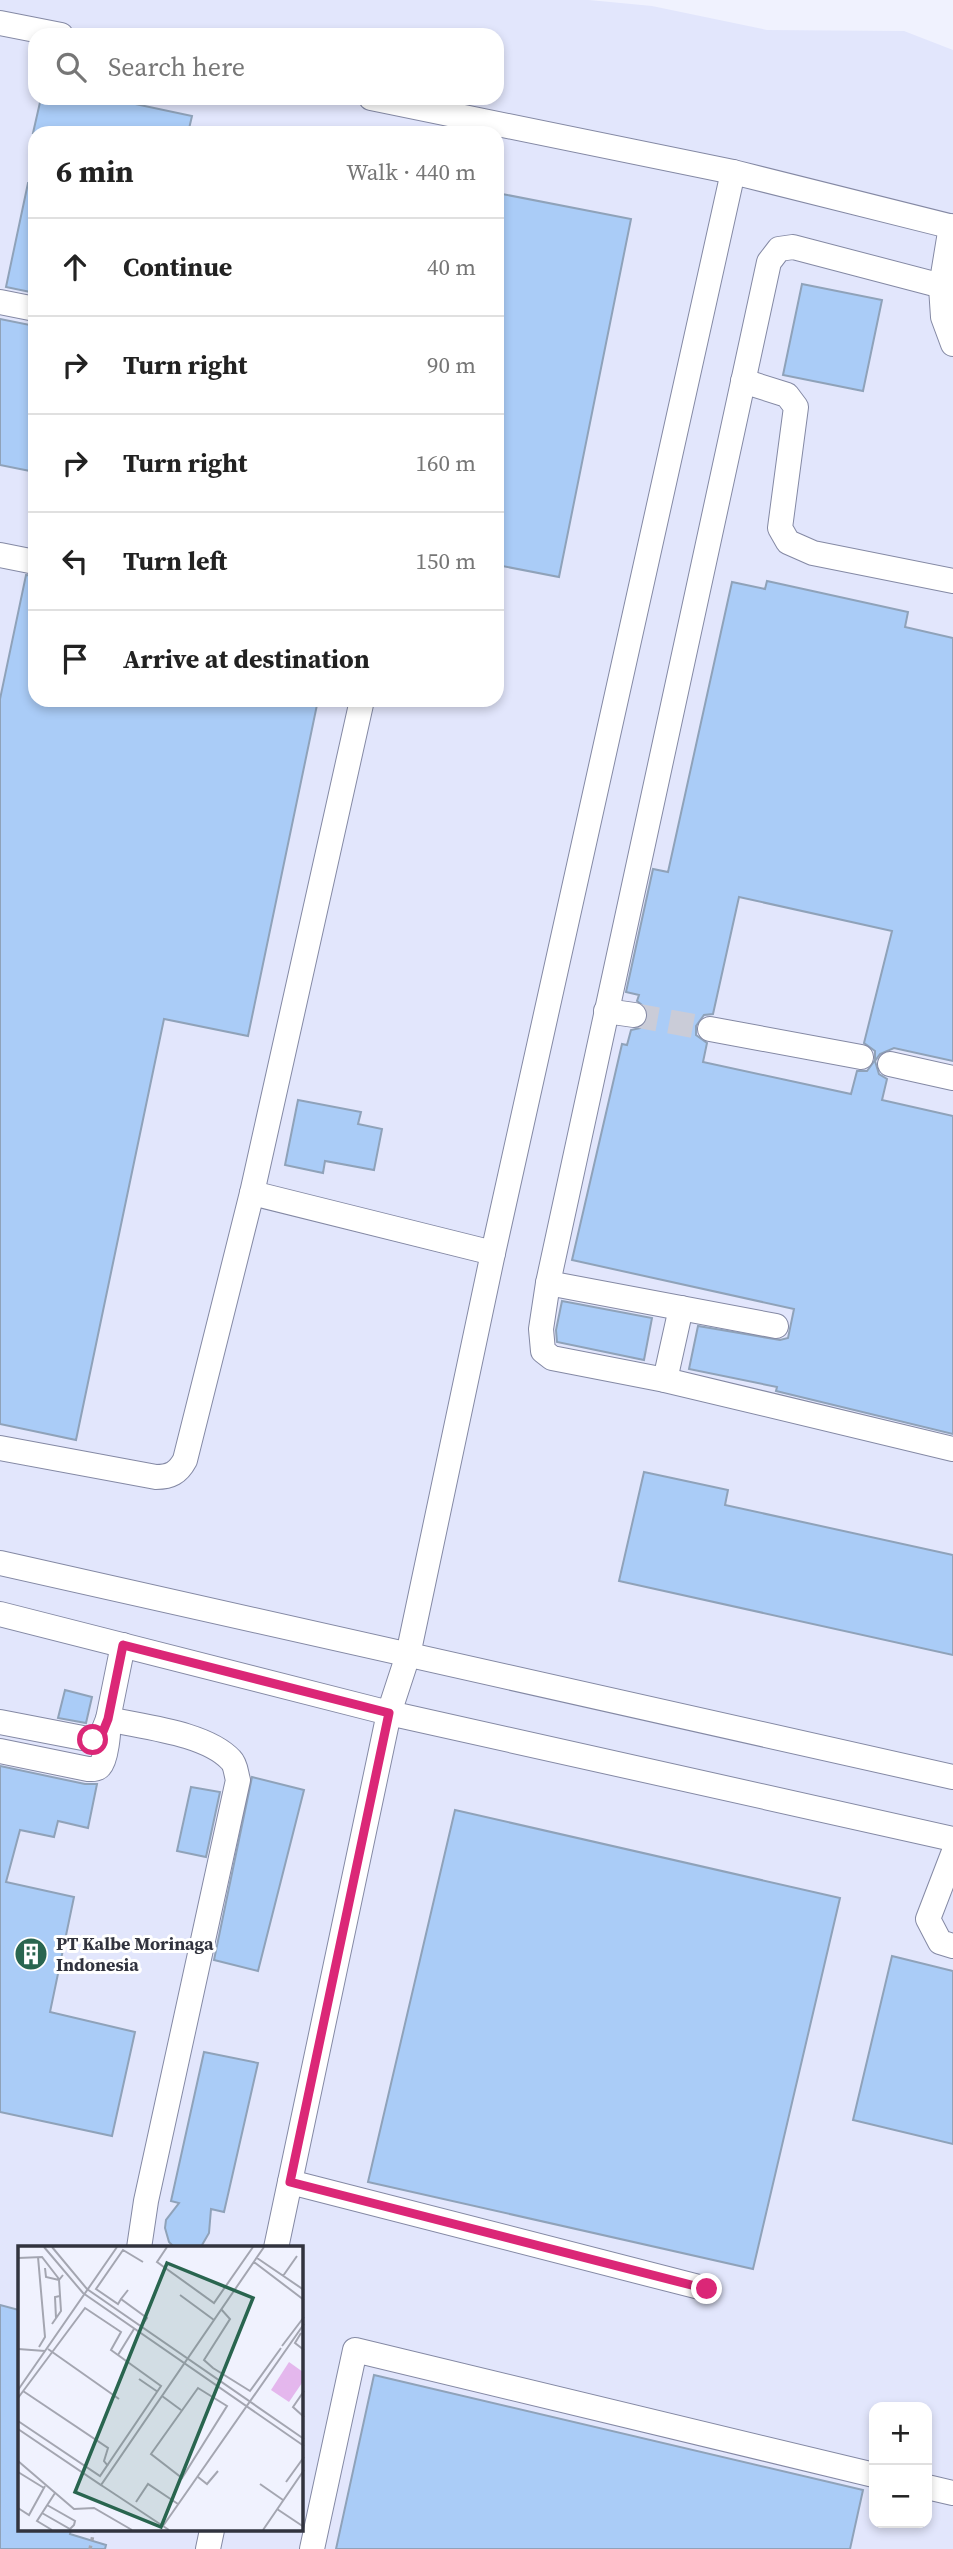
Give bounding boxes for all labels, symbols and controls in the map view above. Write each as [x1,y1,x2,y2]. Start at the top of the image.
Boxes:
search box [28,28,504,105]
icon: search [52,48,90,86]
text: Search here [108,49,245,85]
text: 6 min [56,151,134,192]
text: Walk · 440 m [346,156,476,188]
icon: ahead [56,248,94,286]
text: Continue [123,249,232,285]
text: 40 m [427,251,476,283]
icon: right [56,346,94,384]
text: Turn right [123,347,247,383]
text: 90 m [427,349,476,381]
icon: right [56,444,94,482]
text: Turn right [123,445,247,481]
text: 160 m [415,447,476,479]
icon: left [56,542,94,580]
text: Turn left [123,543,227,579]
text: 150 m [415,545,476,577]
icon: arrive [56,640,94,678]
text: Arrive at destination [123,641,370,677]
route start [77,1724,108,1755]
place label: PT Kalbe Morinaga Indonesia [56,1931,214,1977]
building icon: PT Kalbe Morinaga Indonesia [12,1935,50,1973]
inset map [18,2246,303,2532]
route end [691,2273,722,2304]
map controls [869,2402,932,2528]
button: + [869,2402,932,2465]
button: − [869,2465,932,2528]

